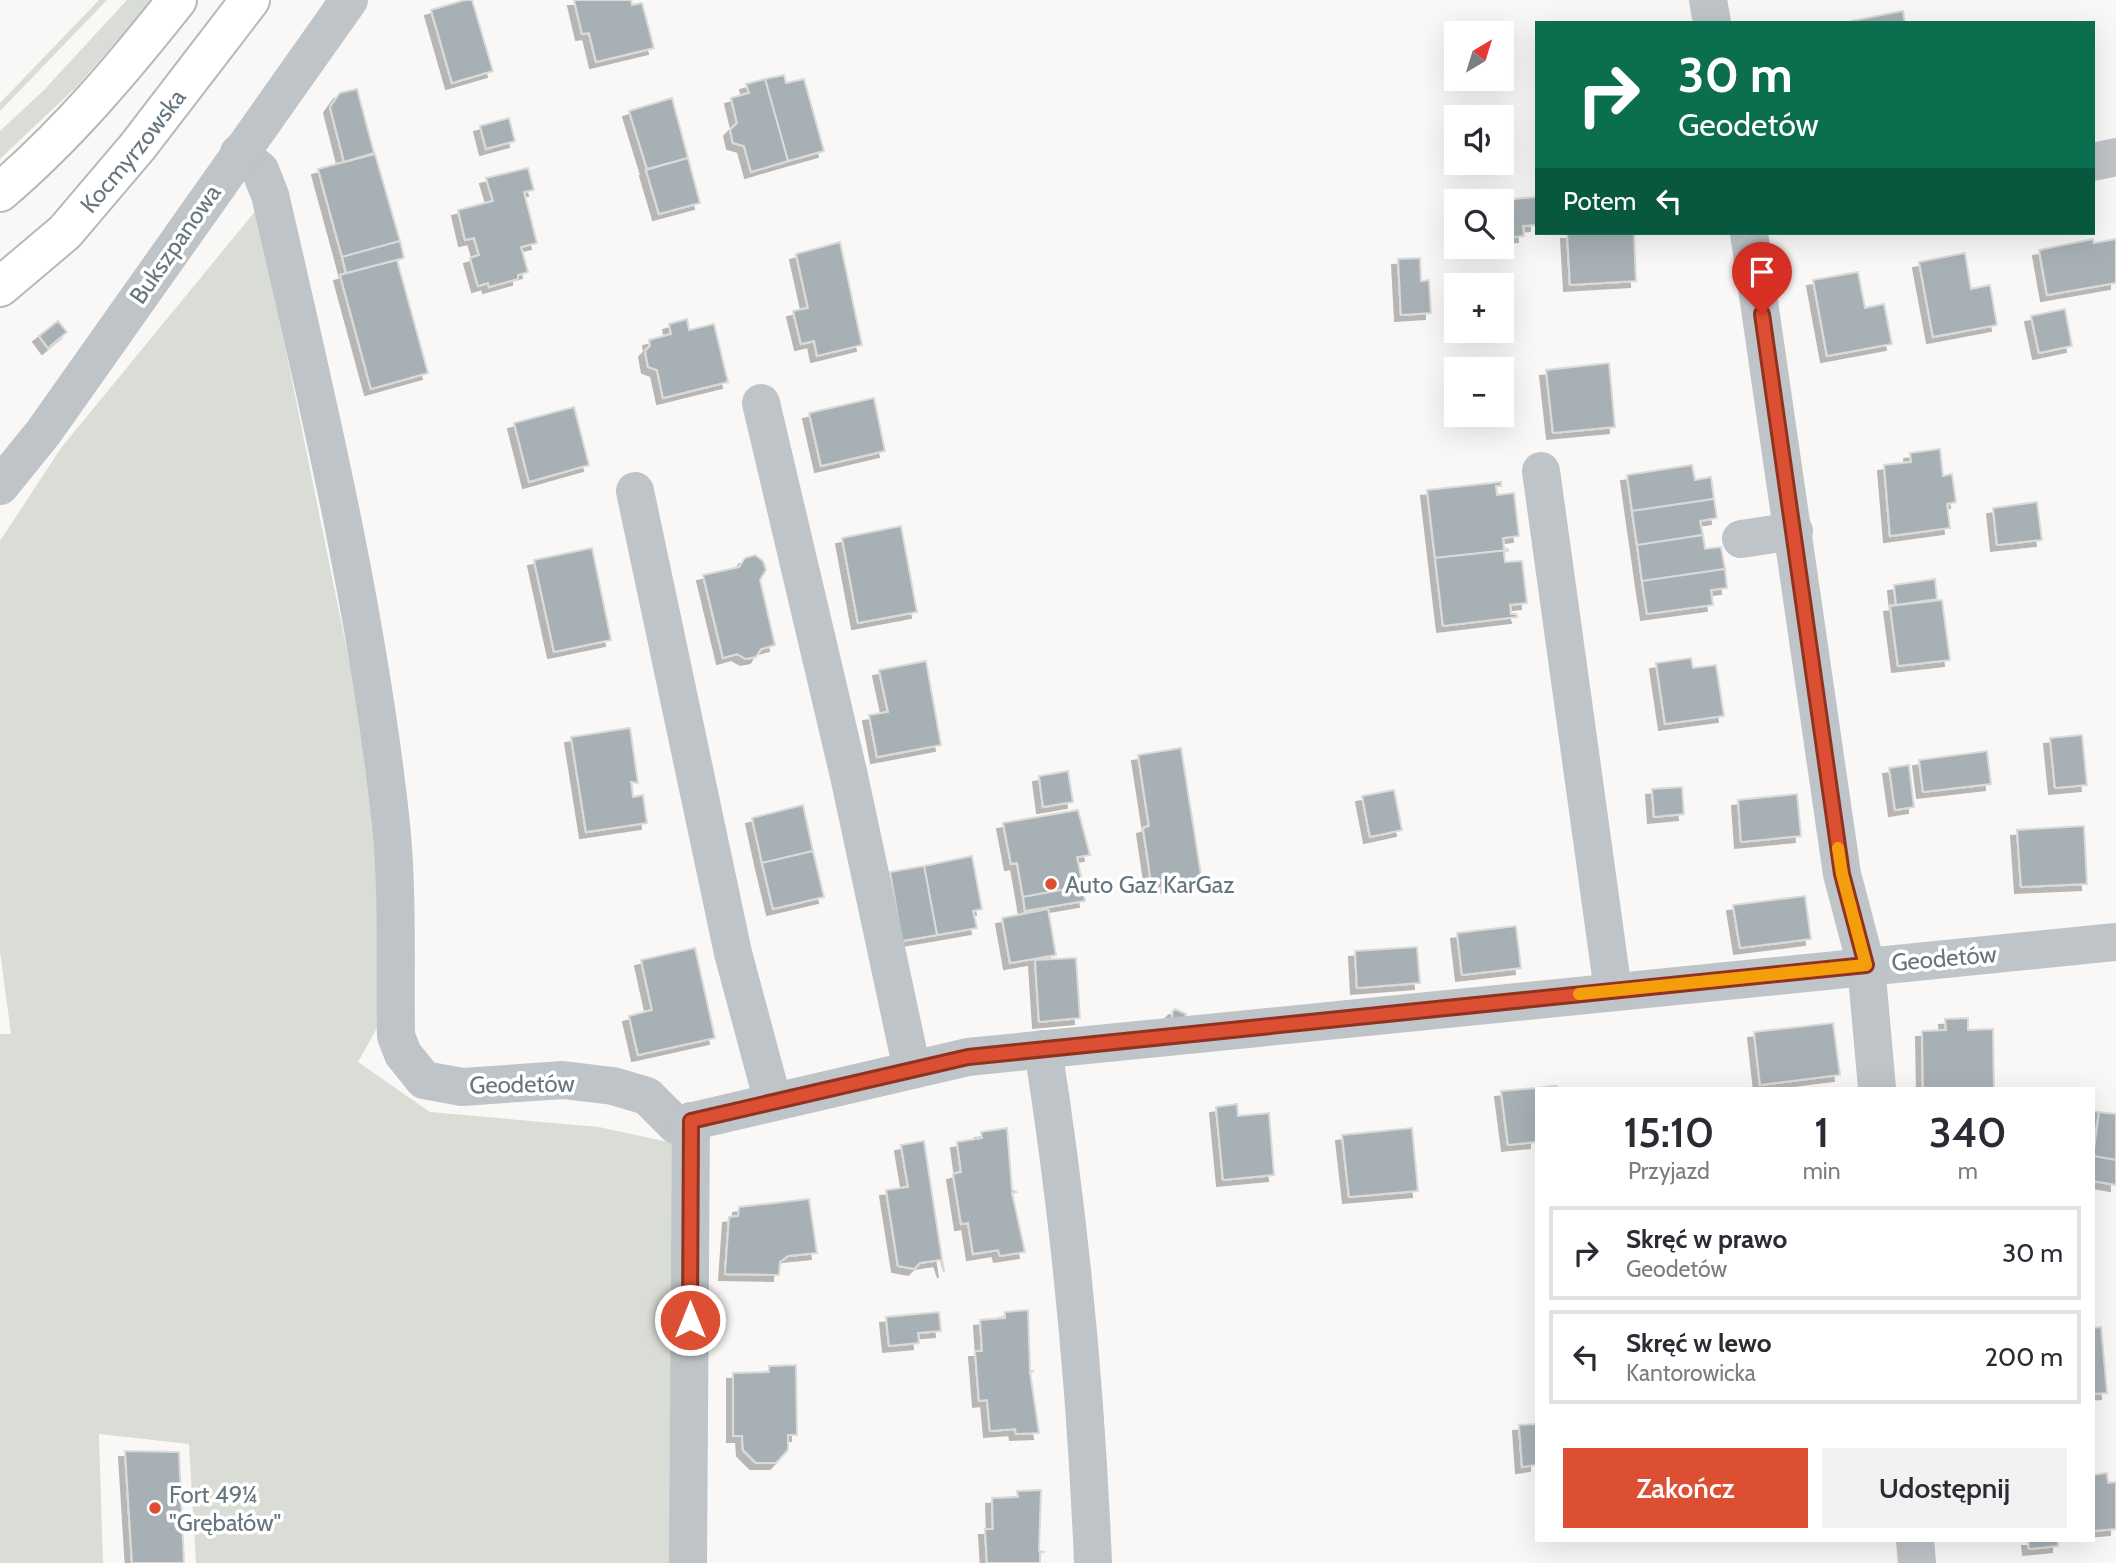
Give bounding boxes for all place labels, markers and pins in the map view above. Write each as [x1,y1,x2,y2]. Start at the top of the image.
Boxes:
pin [1732,242,1792,314]
place label: Auto Gaz KarGaz [1065,870,1235,899]
marker: Auto Gaz KarGaz [1043,876,1059,892]
place label: Fort 49¼ "Grębałów" [169,1480,281,1537]
marker: Fort 49¼ "Grębałów" [147,1500,163,1516]

